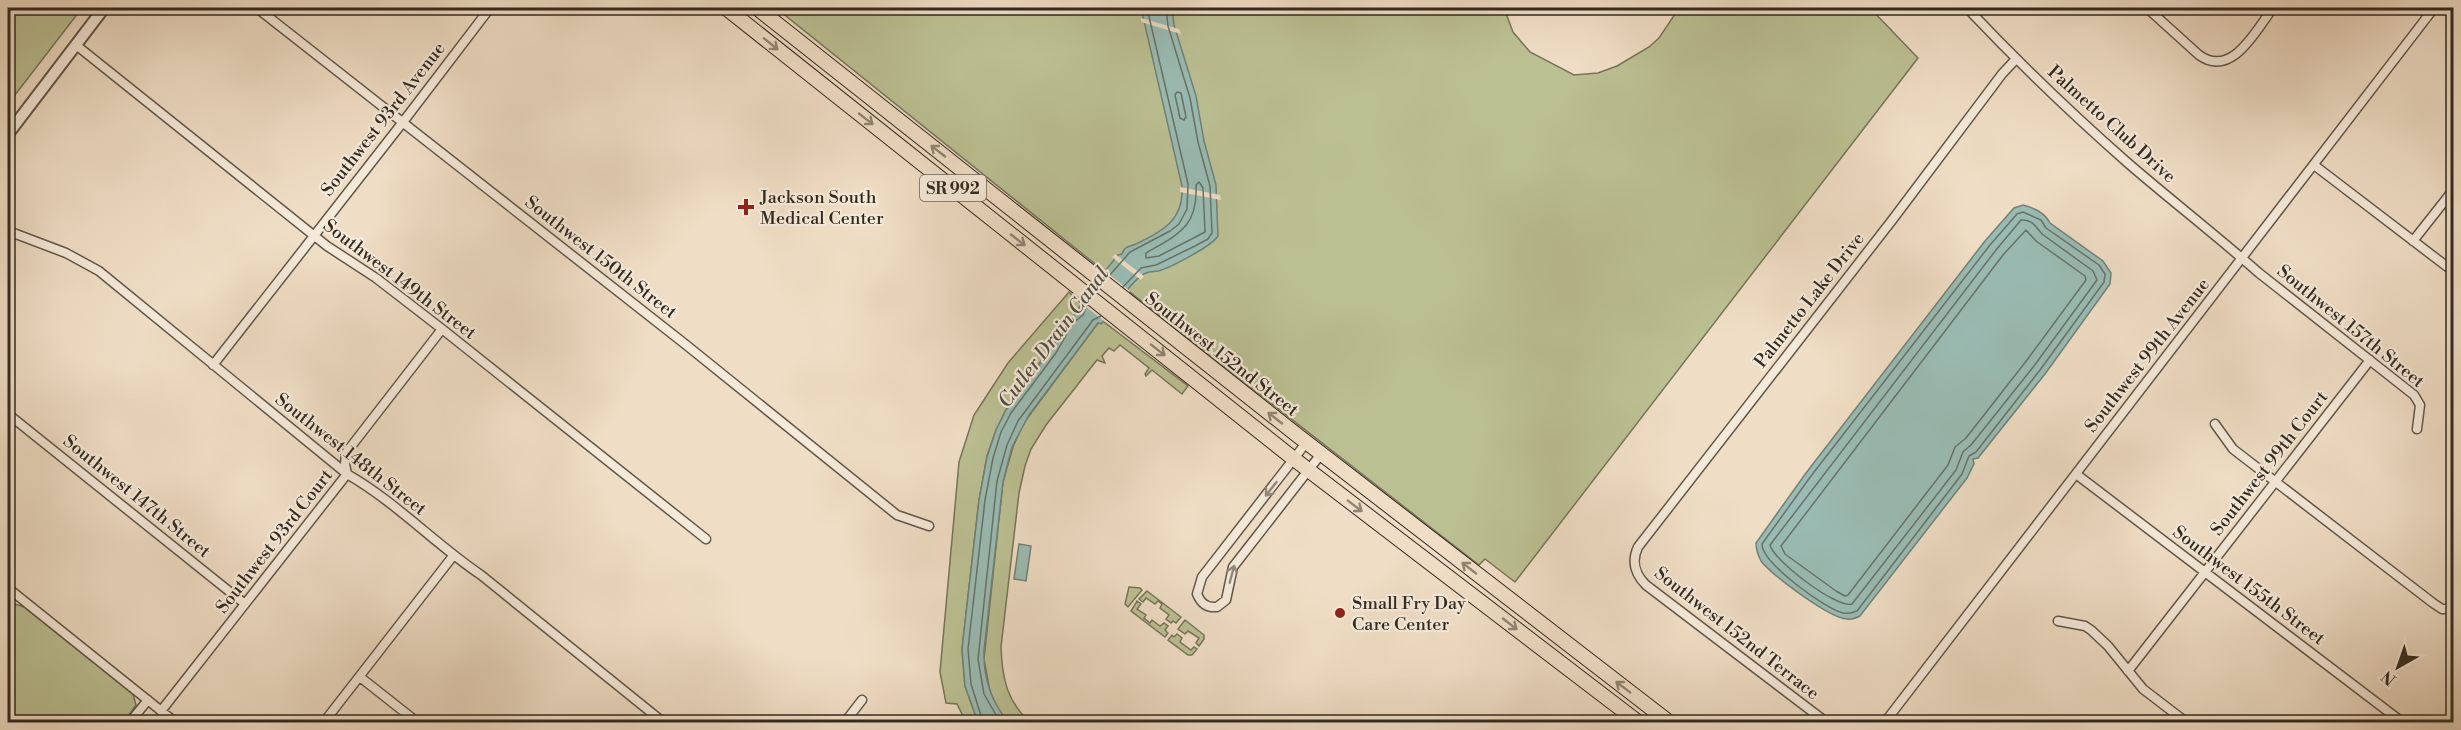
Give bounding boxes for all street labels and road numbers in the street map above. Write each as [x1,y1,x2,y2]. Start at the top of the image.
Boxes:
street label: Southwest 93rd Avenue [316,38,451,201]
street label: Palmetto Club Drive [2043,61,2181,188]
road number: SR 992 [920,175,986,201]
street label: Southwest 150th Street [520,191,682,324]
street label: Southwest 149th Street [319,214,481,345]
street label: Palmetto Lake Drive [1749,228,1870,373]
street label: Southwest 157th Street [2272,260,2430,393]
street label: Southwest 99th Avenue [2080,274,2215,437]
street label: Southwest 152nd Street [1140,287,1304,422]
street label: Southwest 99th Court [2206,386,2334,540]
street label: Southwest 148th Street [270,388,432,521]
street label: Southwest 147th Street [58,430,216,563]
street label: Southwest 93rd Court [211,464,338,618]
street label: Southwest 155th Street [2168,521,2330,651]
street label: Southwest 152nd Terrace [1650,562,1824,705]

